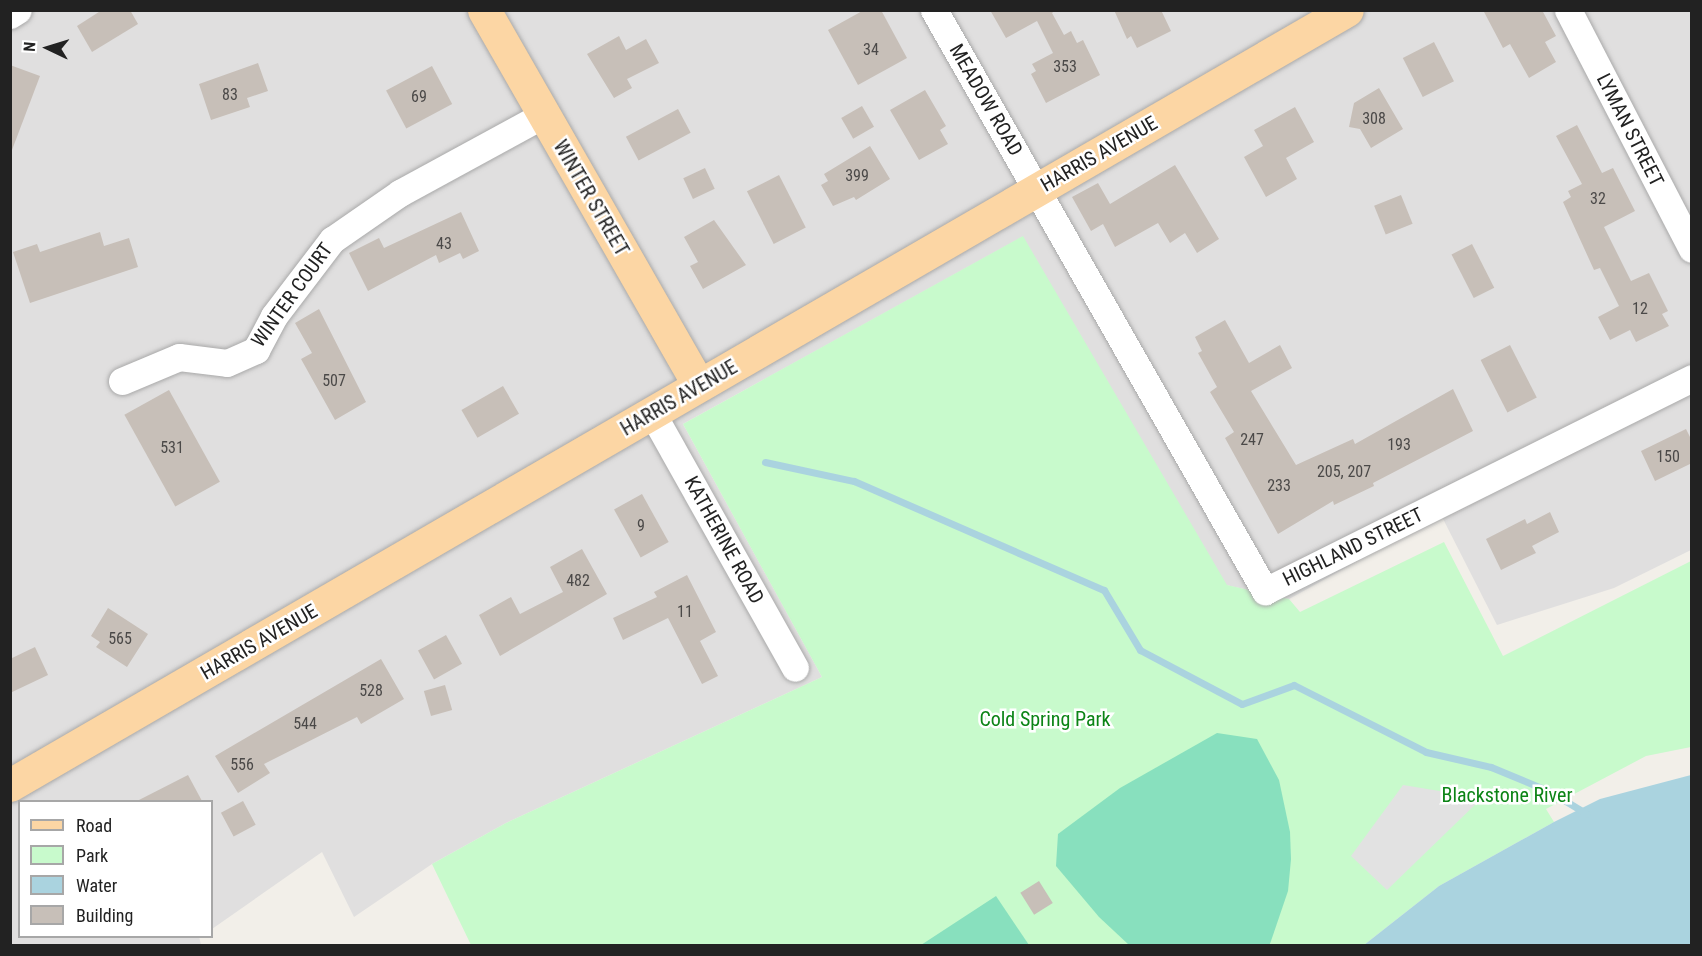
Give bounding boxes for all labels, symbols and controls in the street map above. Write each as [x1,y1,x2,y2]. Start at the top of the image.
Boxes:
north arrow [18,18,78,78]
house number: 34 [863,40,879,60]
street label: MEADOW ROAD [944,40,1028,160]
text: N [20,41,39,52]
house number: 353 [1053,57,1077,77]
street label: LYMAN STREET [1591,70,1669,190]
house number: 83 [222,85,238,105]
house number: 69 [411,87,427,107]
house number: 308 [1362,109,1386,129]
street label: HARRIS AVENUE [1036,111,1162,197]
street label: WINTER STREET [548,136,634,260]
house number: 399 [845,166,869,186]
house number: 32 [1590,189,1606,209]
house number: 43 [436,234,452,254]
street label: WINTER COURT [246,238,338,352]
house number: 12 [1632,299,1648,319]
street label: HARRIS AVENUE [616,355,742,441]
house number: 507 [322,371,346,391]
house number: 247 [1240,430,1264,450]
house number: 193 [1387,435,1411,455]
house number: 531 [160,438,184,458]
house number: 150 [1656,447,1680,467]
house number: 205, 207 [1317,462,1371,482]
street label: KATHERINE ROAD [679,472,769,608]
house number: 233 [1267,476,1291,496]
street label: HIGHLAND STREET [1279,503,1427,591]
house number: 9 [637,516,645,536]
house number: 482 [566,571,590,591]
street label: HARRIS AVENUE [196,599,322,685]
house number: 11 [677,602,693,622]
house number: 565 [108,629,132,649]
house number: 528 [359,681,383,701]
park label: Cold Spring Park [979,707,1111,731]
house number: 544 [293,714,317,734]
house number: 556 [230,755,254,775]
park label: Blackstone River [1442,783,1572,807]
legend [18,800,213,938]
text: Road [76,815,112,836]
text: Park [76,845,108,866]
text: Water [76,875,117,896]
text: Building [76,905,133,926]

